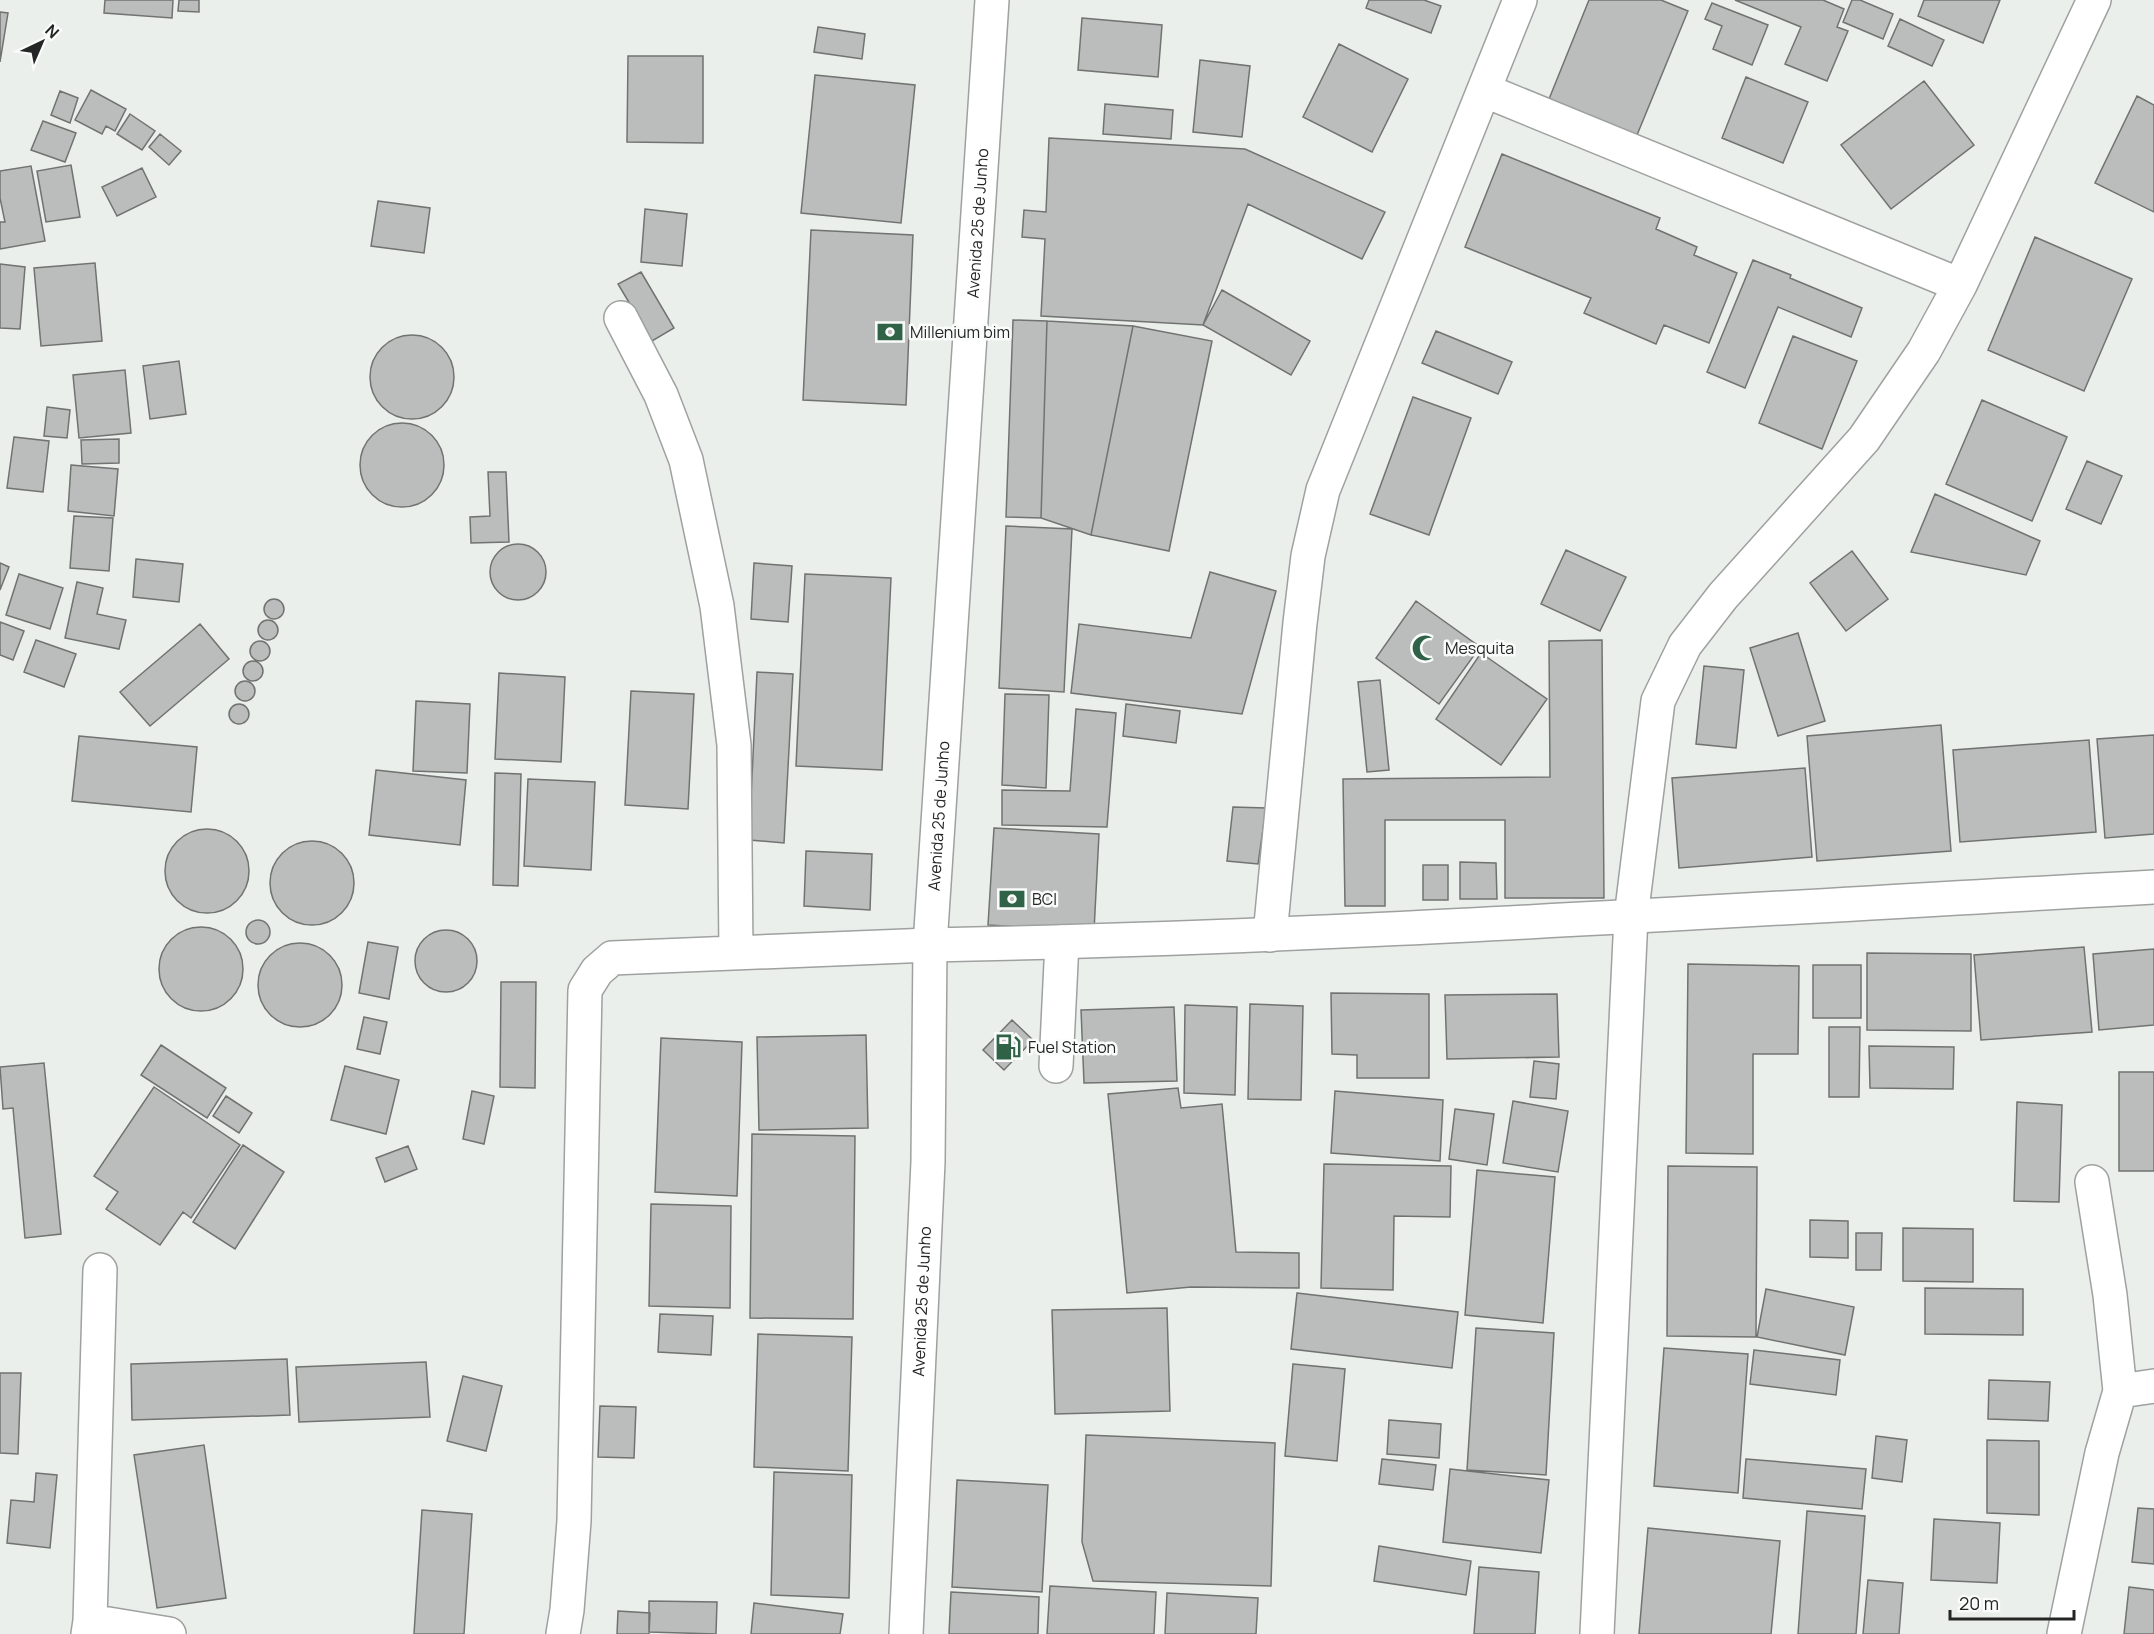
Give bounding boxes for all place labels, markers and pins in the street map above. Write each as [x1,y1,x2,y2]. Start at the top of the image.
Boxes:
bank icon: Millenium bim [875,317,905,347]
place label: Millenium bim [910,321,1010,343]
mosque icon: Mesquita [1410,633,1440,663]
place label: Mesquita [1445,637,1514,659]
bank icon: BCI [997,884,1027,914]
place label: BCI [1032,888,1057,910]
fuel station icon: Fuel Station [993,1032,1023,1062]
place label: Fuel Station [1028,1036,1116,1058]

